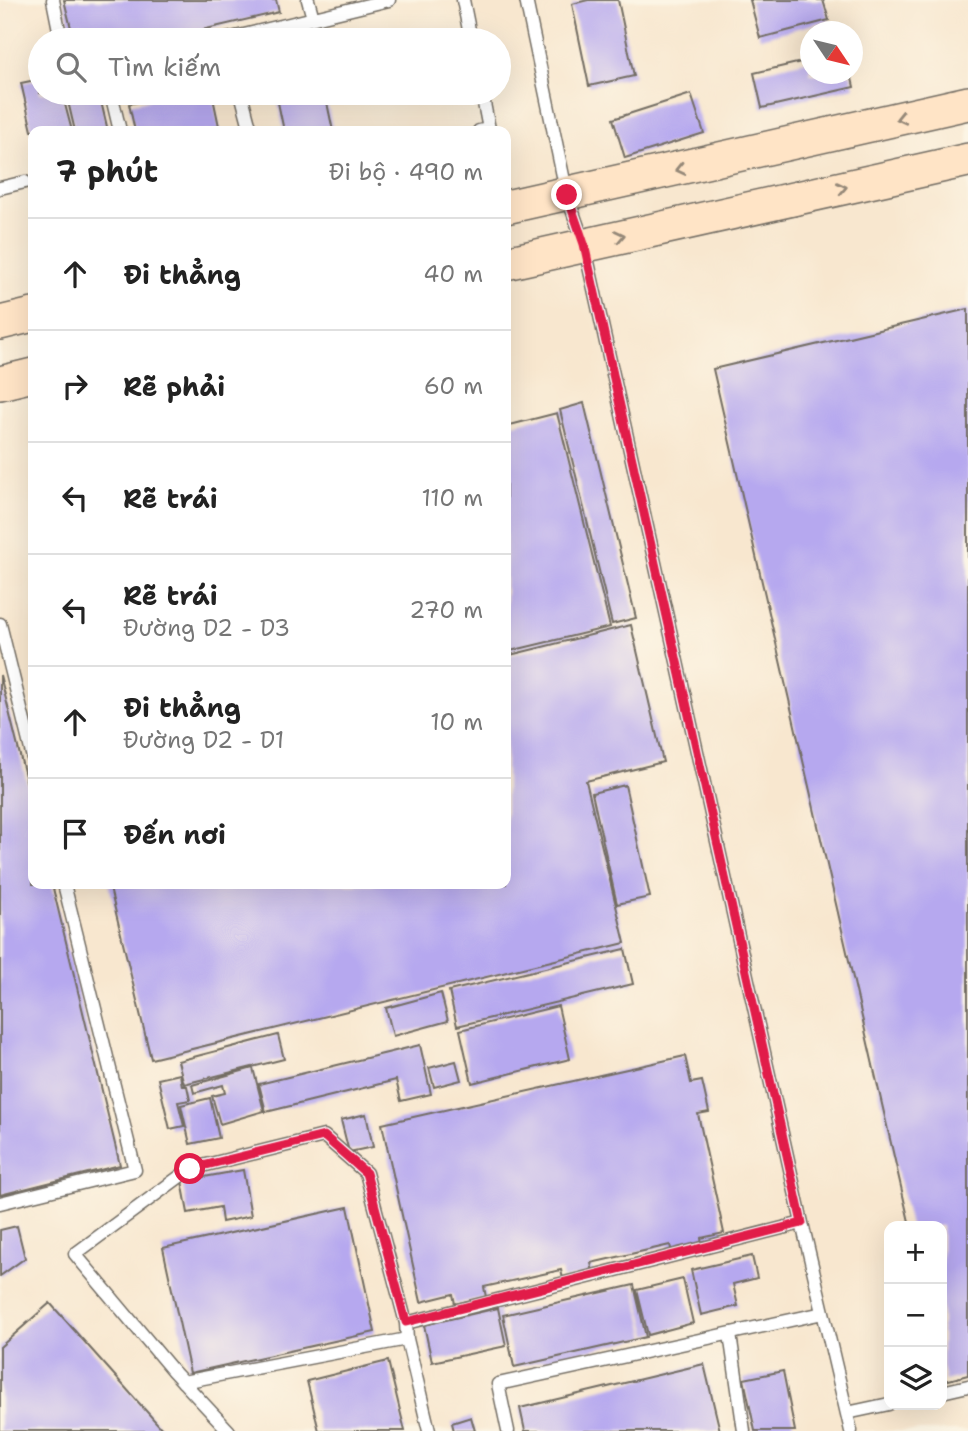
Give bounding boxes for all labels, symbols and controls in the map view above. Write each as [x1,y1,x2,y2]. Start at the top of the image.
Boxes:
north arrow [800,21,863,84]
search box [28,28,511,105]
icon: search [52,48,90,86]
text: Tìm kiếm [108,49,221,84]
one-way arrow [896,110,908,125]
text: 7 phút [56,151,158,192]
text: Đi bộ · 490 m [329,157,483,187]
one-way arrow [674,161,686,175]
route end [551,179,582,210]
one-way arrow [836,181,848,196]
one-way arrow [614,230,626,245]
icon: ahead [56,255,94,293]
text: Đi thẳng [123,257,241,292]
text: 40 m [423,259,483,289]
icon: right [56,367,94,405]
text: Rẽ phải [123,369,225,404]
text: 60 m [424,371,483,401]
icon: left [56,479,94,517]
text: Rẽ trái [123,481,218,516]
text: 110 m [421,483,483,513]
text: Rẽ trái [123,578,218,613]
icon: left [56,591,94,629]
text: 270 m [409,595,483,625]
text: Đường D2 - D3 [123,613,290,643]
text: Đi thẳng [123,690,241,725]
icon: ahead [56,703,94,741]
text: 10 m [430,707,483,737]
text: Đường D2 - D1 [123,725,284,755]
icon: arrive [56,815,94,853]
text: Đến nơi [123,817,226,852]
route start [174,1153,205,1184]
map controls [884,1221,947,1410]
button: + [884,1221,947,1284]
button: − [884,1284,947,1347]
button: layers [884,1347,947,1410]

